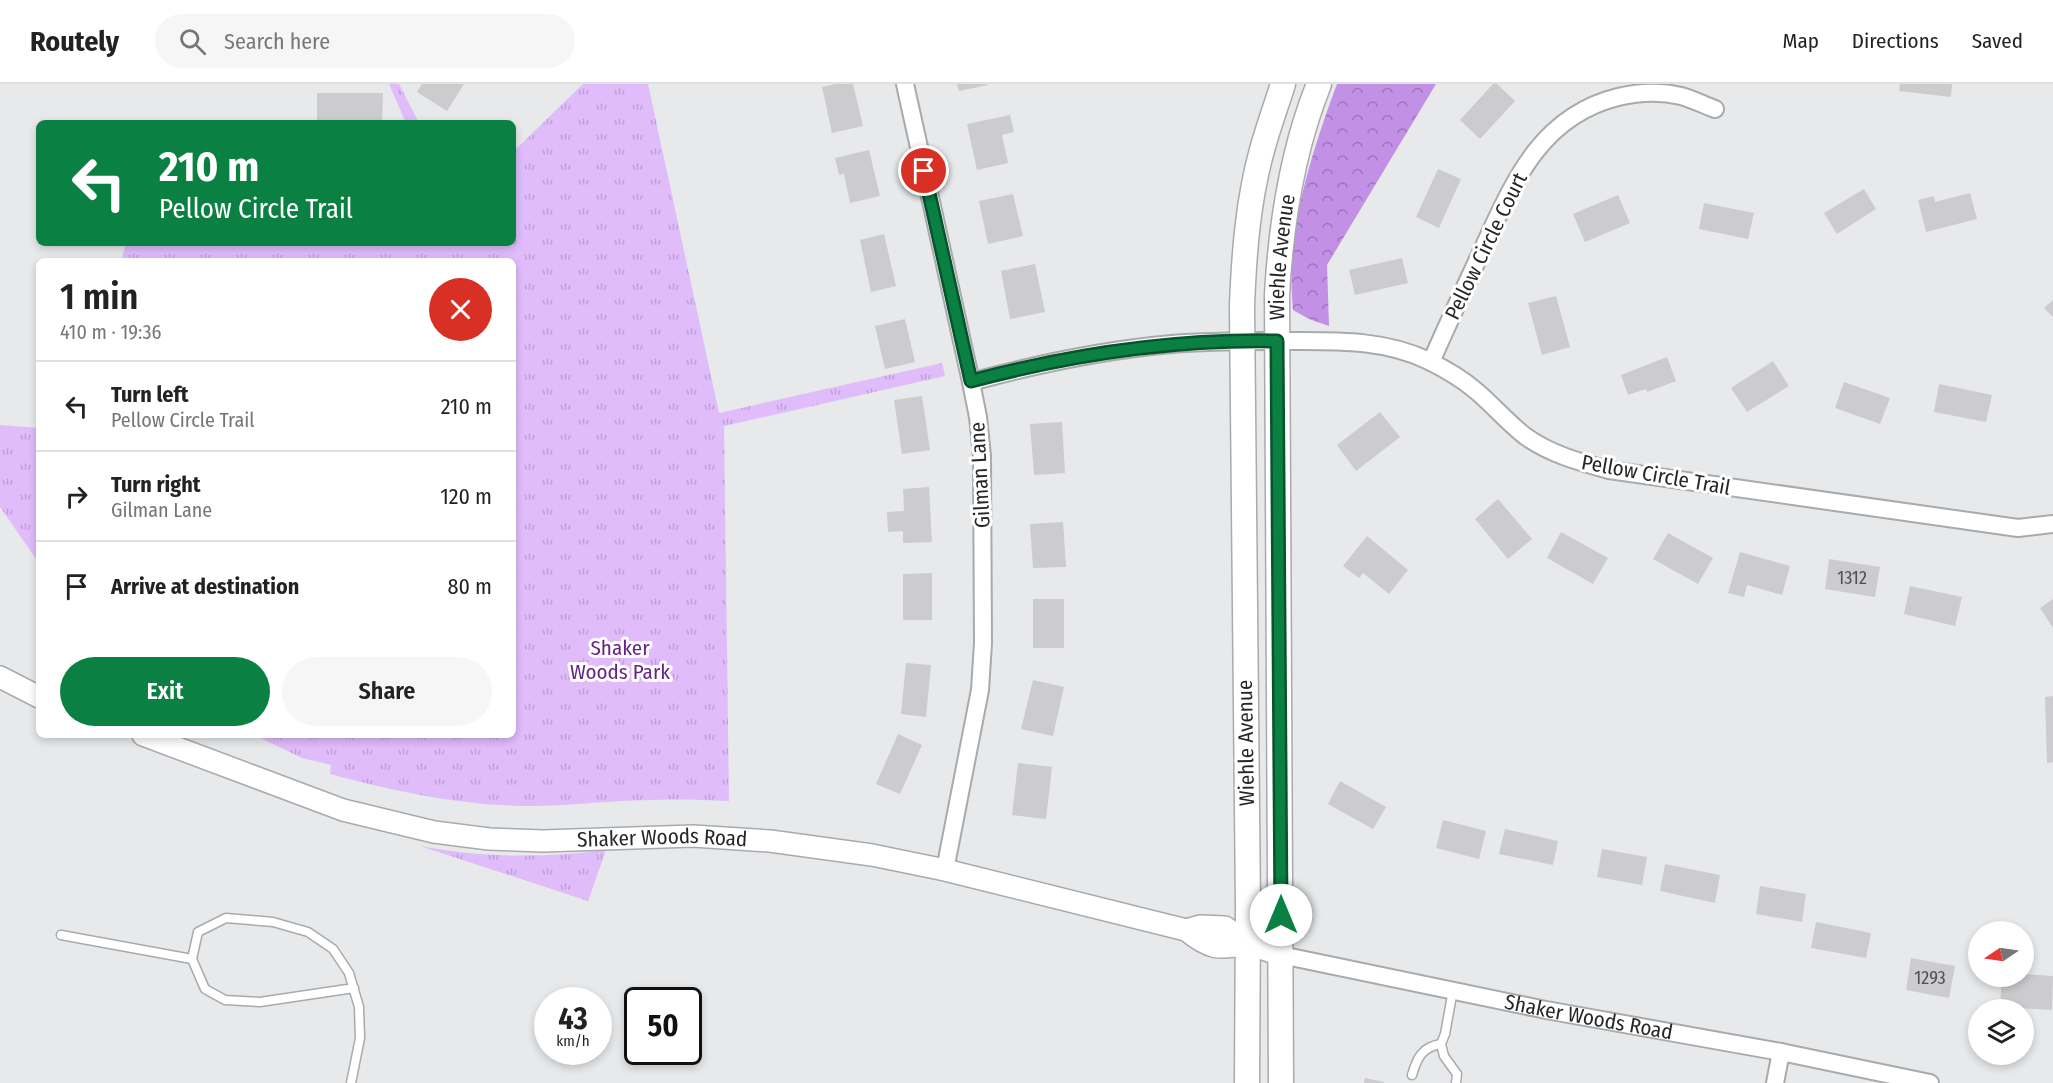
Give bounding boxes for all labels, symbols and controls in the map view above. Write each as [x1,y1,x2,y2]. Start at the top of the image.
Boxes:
search box [155,14,575,68]
text: Routely [30,25,119,58]
icon: search [176,25,209,58]
text: Search here [224,28,330,55]
text: Map [1782,28,1819,54]
text: Directions [1852,28,1939,54]
text: Saved [1972,28,2023,54]
text: 210 m [159,142,259,192]
icon: left [60,144,138,222]
pin [898,145,949,196]
icon: arrive [907,154,940,187]
street label: Pellow Circle Court [1439,168,1533,324]
street label: Wiehle Avenue [1264,192,1301,320]
text: Pellow Circle Trail [159,193,353,225]
text: 1 min [60,275,138,319]
button: close [429,278,492,341]
text: 410 m · 19:36 [60,320,161,344]
text: Turn left [111,381,189,408]
icon: left [60,390,93,423]
text: 210 m [441,393,492,420]
text: Pellow Circle Trail [111,408,255,432]
street label: Gilman Lane [964,421,996,529]
street label: Pellow Circle Trail [1579,449,1733,501]
text: Turn right [111,471,200,498]
icon: right [60,480,93,513]
text: 120 m [440,483,492,510]
text: Gilman Lane [111,498,212,522]
house number: 1312 [1837,567,1867,589]
icon: arrive [60,570,93,603]
text: Arrive at destination [111,573,299,600]
text: 80 m [447,573,492,600]
park label: Shaker Woods Park [570,635,670,685]
button: Exit [60,657,270,726]
button: Share [282,657,492,726]
street label: Wiehle Avenue [1232,680,1260,806]
street label: Shaker Woods Road [577,823,748,853]
position arrow [1249,883,1313,947]
north arrow [1968,921,2034,987]
map controls [1968,921,2034,1065]
house number: 1293 [1914,967,1946,989]
speed limit sign: 50 [624,987,702,1065]
street label: Shaker Woods Road [1502,989,1675,1045]
button: layers [1968,999,2034,1065]
text: 43 [558,1001,588,1037]
text: km/h [556,1032,590,1050]

